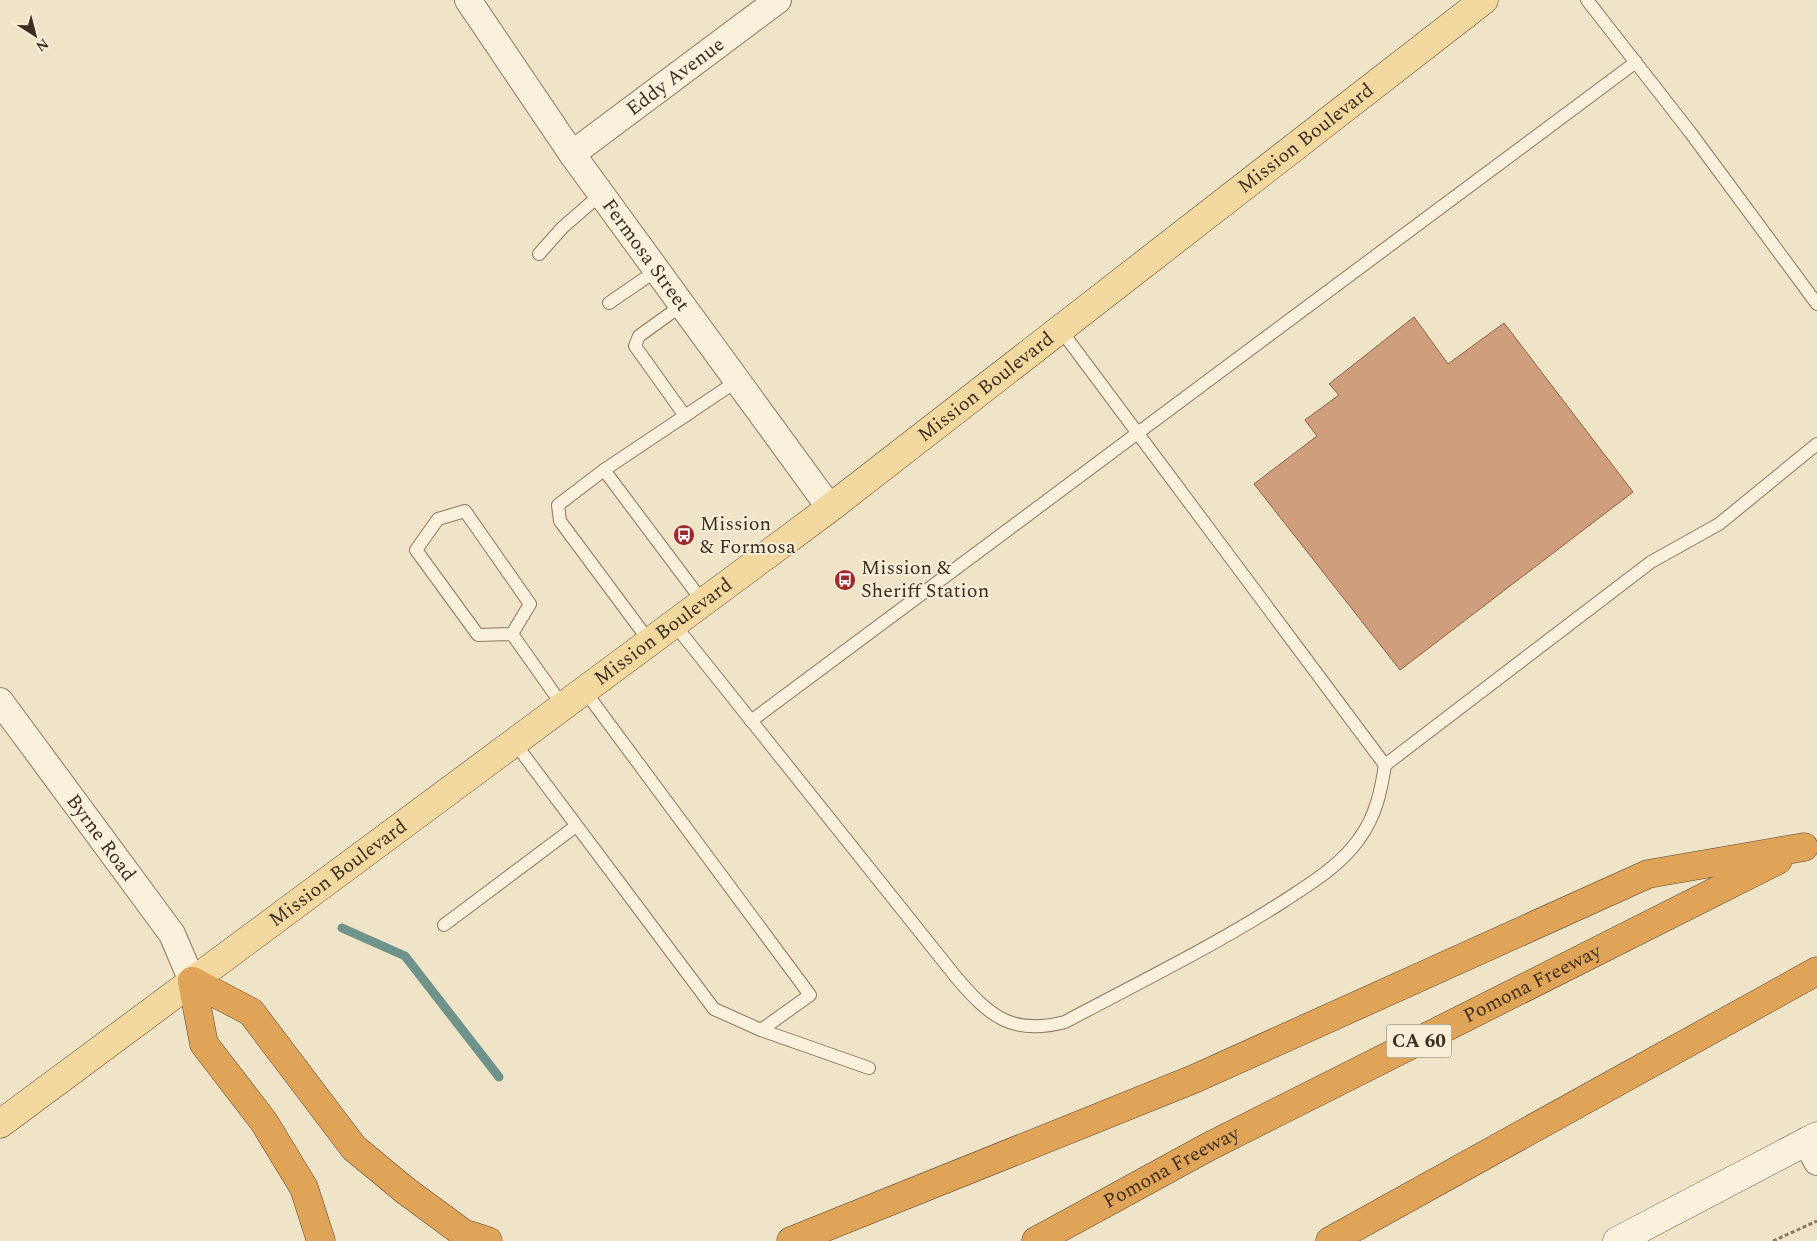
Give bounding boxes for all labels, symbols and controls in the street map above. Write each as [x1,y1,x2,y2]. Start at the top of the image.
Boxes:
north arrow [10,10,60,60]
street label: Eddy Avenue [620,30,731,124]
text: N [32,33,53,57]
street label: Mission Boulevard [1231,76,1380,201]
street label: Fermosa Street [594,192,697,318]
street label: Mission Boulevard [911,324,1061,450]
place label: Mission & Formosa [700,509,796,562]
bus stop icon: Mission & Formosa [672,523,696,547]
place label: Mission & Sheriff Station [861,553,989,606]
bus stop icon: Mission & Sheriff Station [833,568,857,592]
street label: Mission Boulevard [588,570,739,693]
street label: Byrne Road [59,788,143,888]
street label: Mission Boulevard [263,812,414,935]
street label: Pomona Freeway [1458,936,1608,1031]
road number: CA 60 [1386,1024,1452,1058]
street label: Pomona Freeway [1098,1118,1246,1216]

